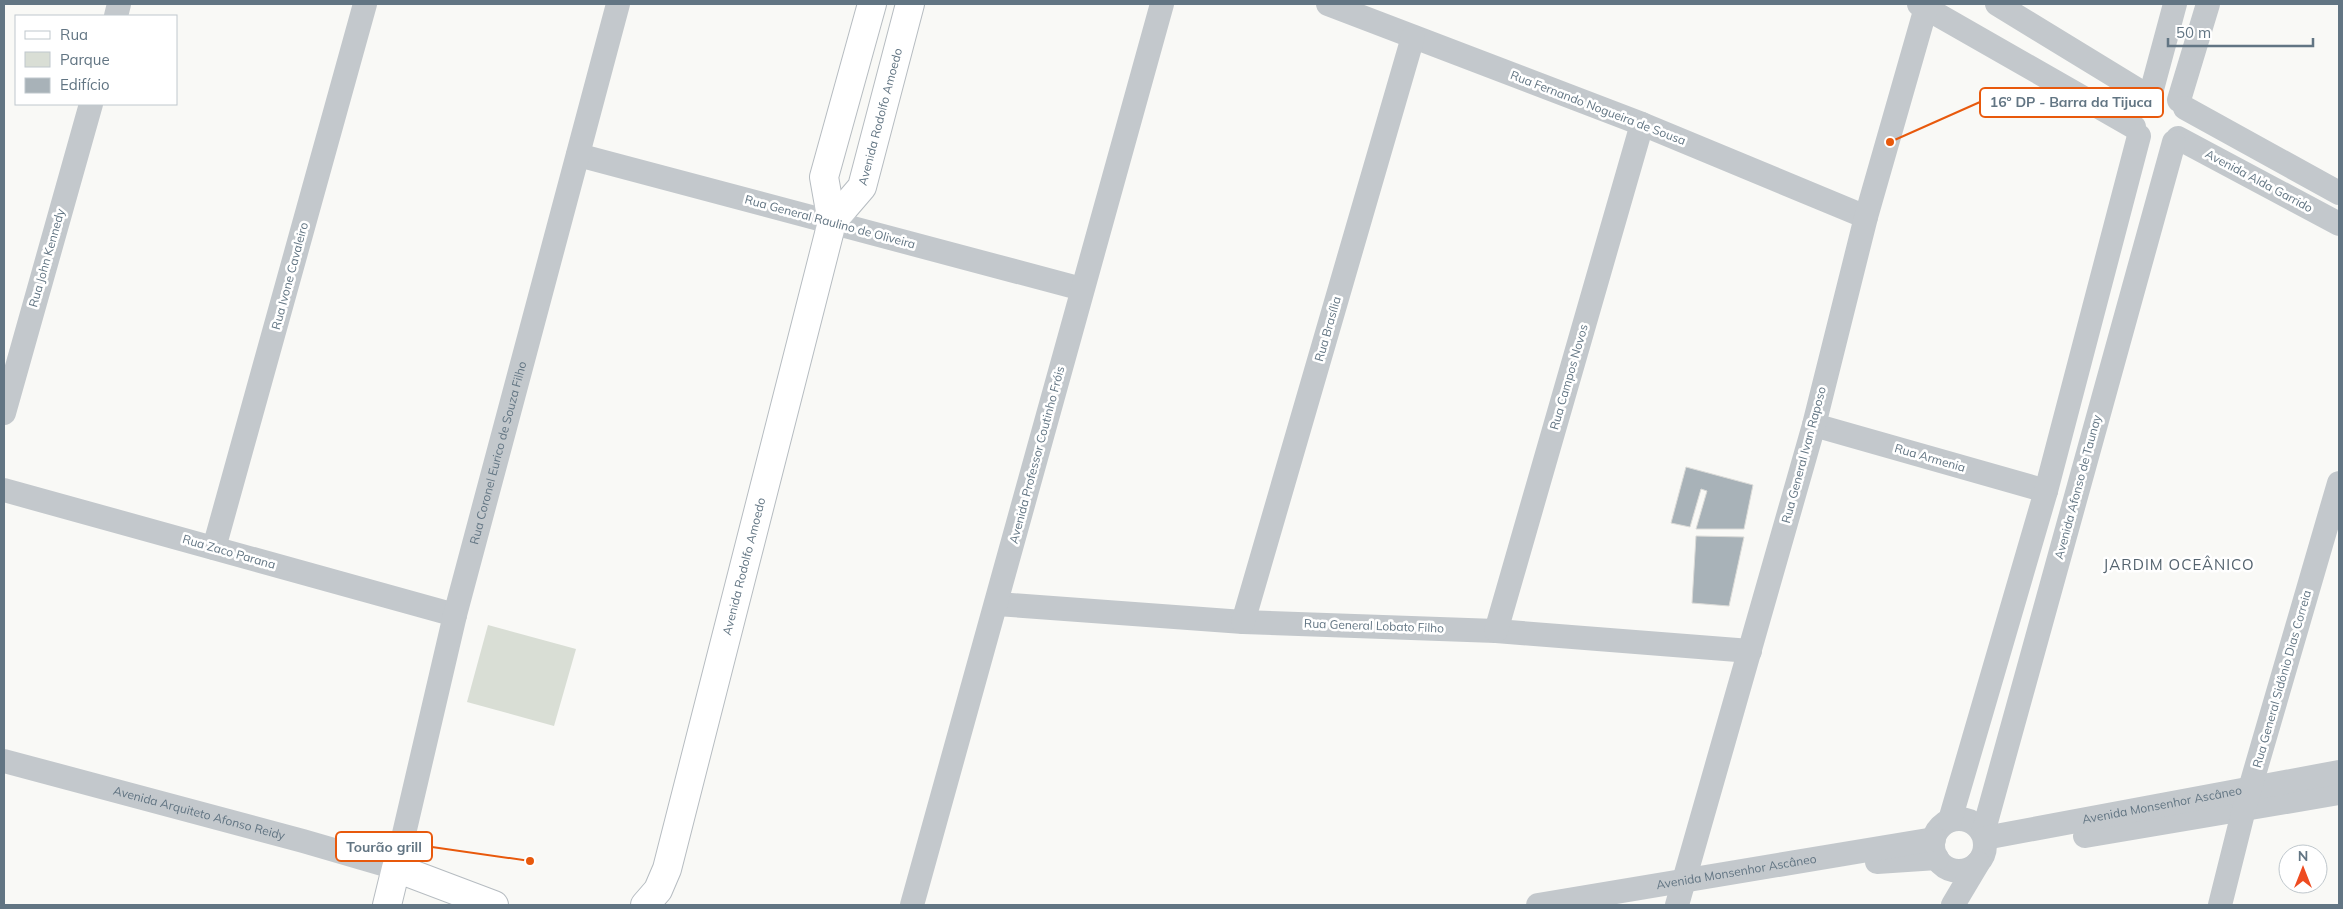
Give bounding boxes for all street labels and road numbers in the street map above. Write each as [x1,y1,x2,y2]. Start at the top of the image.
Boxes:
street label: Avenida Rodolfo Amoedo [855,46,905,187]
street label: Rua Fernando Nogueira de Sousa [1508,67,1688,148]
street label: Avenida Alda Garrido [2203,146,2316,215]
street label: Rua General Raulino de Oliveira [743,191,917,252]
street label: Rua John Kennedy [25,206,68,309]
street label: Rua Ivone Cavaleiro [268,220,311,331]
street label: Rua Brasília [1311,295,1344,363]
street label: Rua Campos Novos [1546,322,1591,431]
street label: Rua Coronel Eurico de Souza Filho [466,359,529,546]
street label: Avenida Professor Coutinho Fróis [1006,364,1068,545]
street label: Rua General Ivan Raposo [1778,385,1829,525]
street label: Avenida Afonso de Taunay [2051,412,2104,561]
street label: Rua Armenia [1893,440,1967,475]
street label: Avenida Rodolfo Amoedo [719,496,768,637]
street label: Rua Zaco Parana [181,531,277,572]
street label: Rua General Sidônio Dias Correia [2249,588,2314,769]
street label: Rua General Lobato Filho [1304,616,1444,635]
street label: Avenida Monsenhor Ascâneo [2081,782,2243,827]
street label: Avenida Arquiteto Afonso Reidy [112,783,287,843]
street label: Avenida Monsenhor Ascâneo [1655,851,1818,892]

